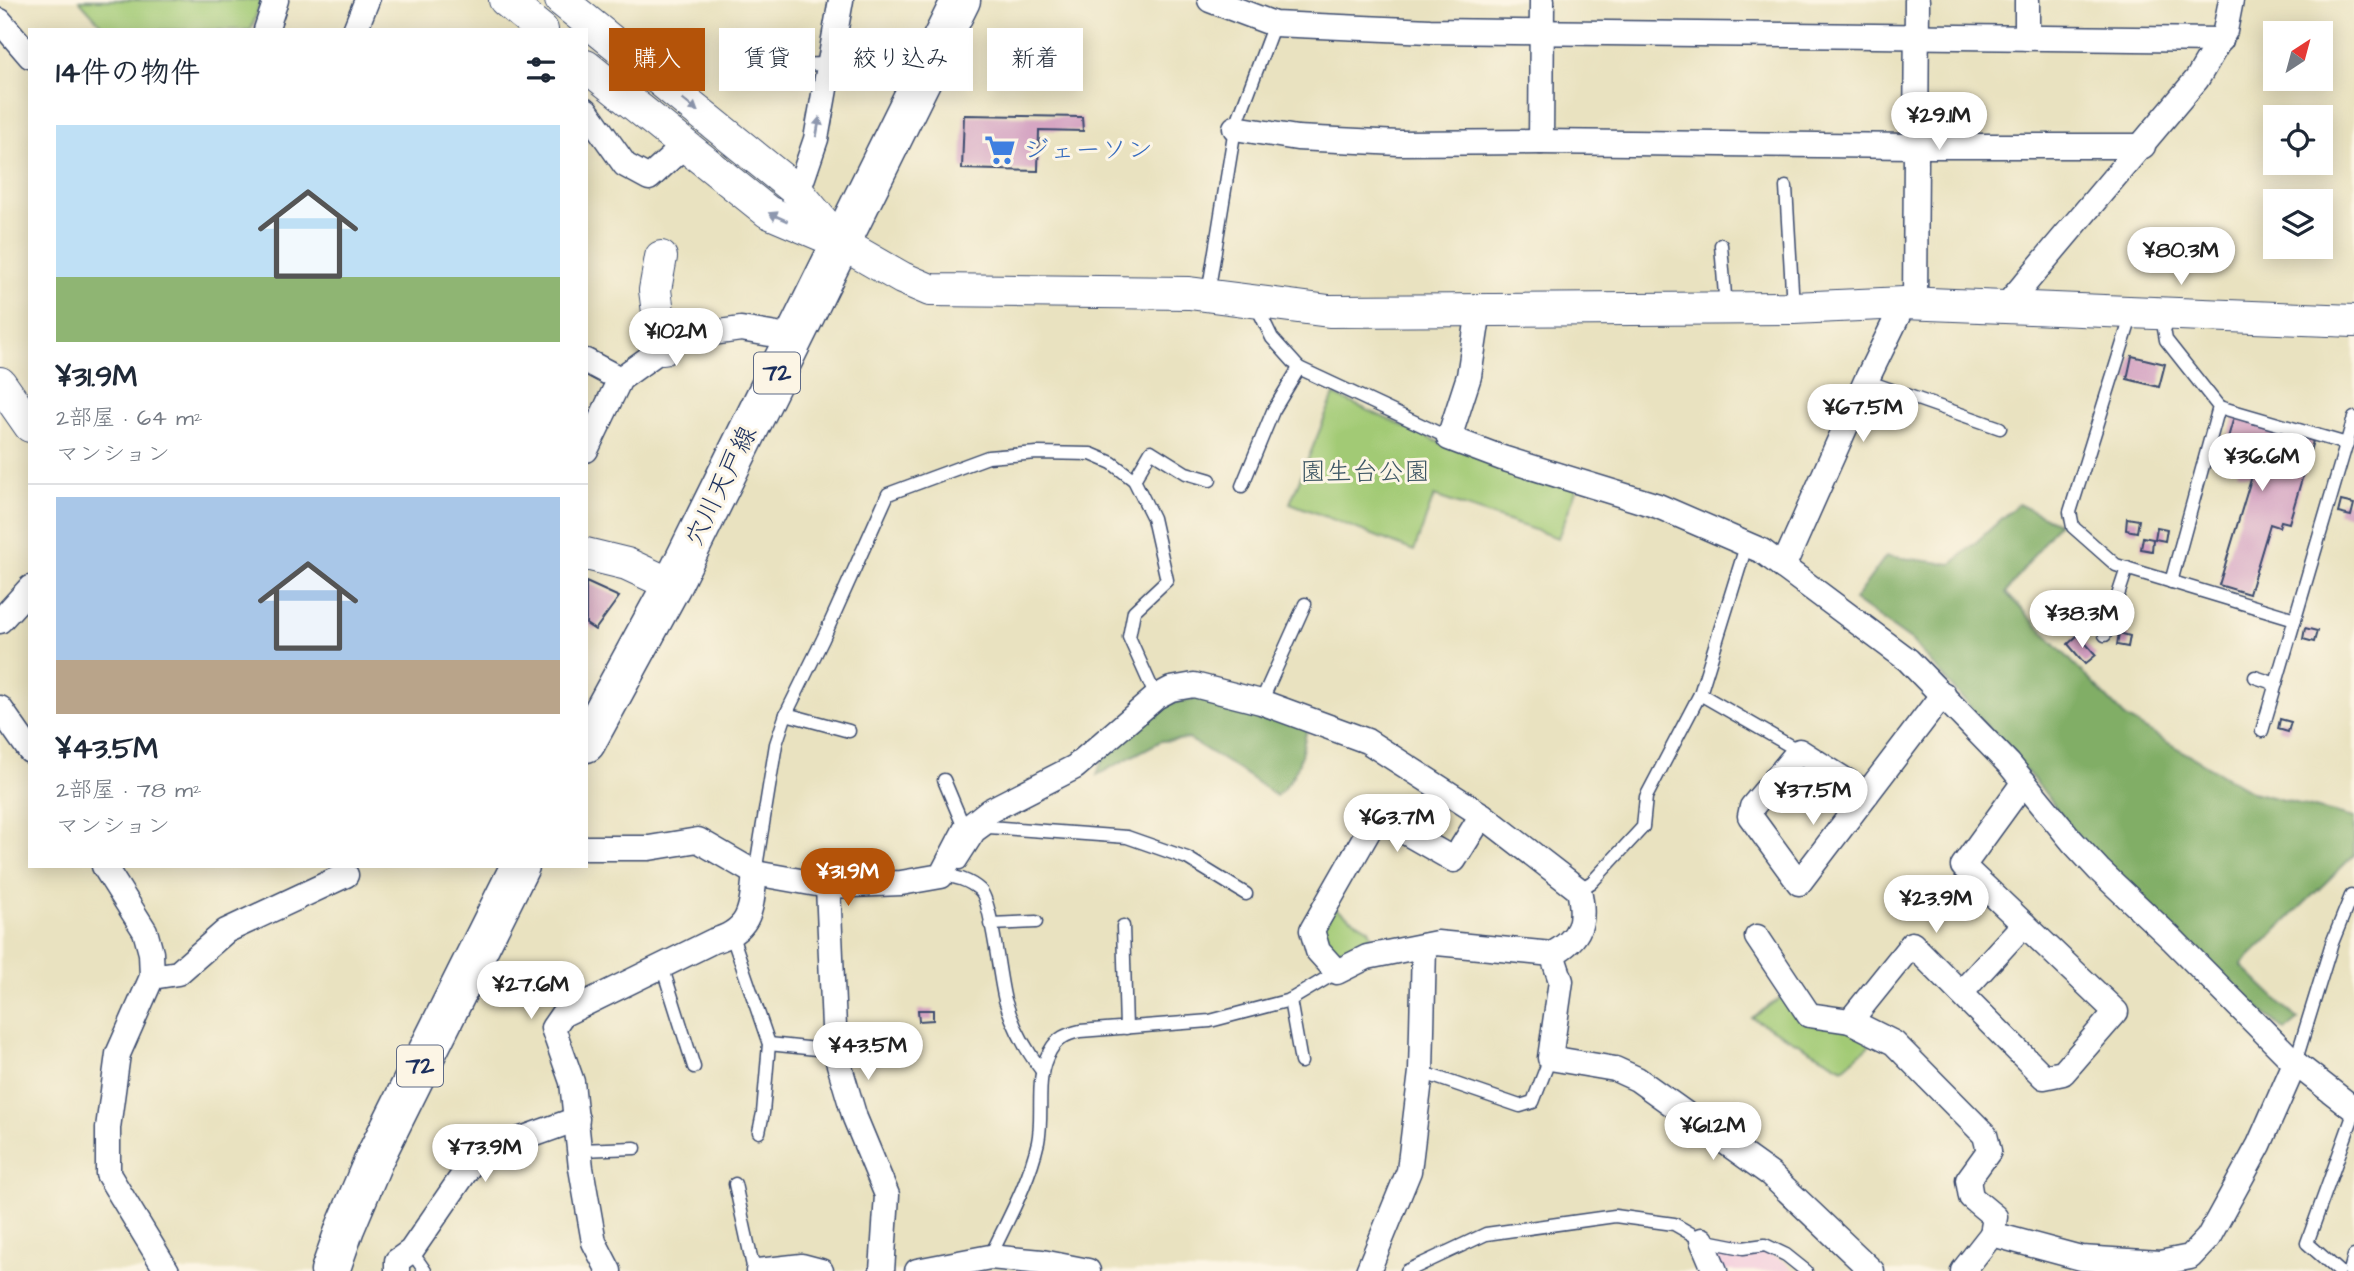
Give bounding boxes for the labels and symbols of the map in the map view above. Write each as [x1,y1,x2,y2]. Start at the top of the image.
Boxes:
north arrow [2263,21,2333,91]
pin: ¥29.1M [1882,92,1996,152]
one-way arrow [680,97,698,112]
one-way arrow [813,116,824,138]
place label: ジェーソン [1023,132,1153,168]
supermarket icon: ジェーソン [983,133,1017,167]
one-way arrow [768,211,789,222]
pin: ¥80.3M [2124,228,2238,287]
pin: ¥102M [627,308,725,368]
road number: 72 [754,352,800,394]
pin: ¥67.5M [1806,384,1920,444]
street label: 穴川天戸線 [676,420,766,552]
pin: ¥36.6M [2205,434,2319,493]
park label: 園生台公園 [1300,454,1430,490]
pin: ¥38.3M [2025,590,2139,650]
pin: ¥37.5M [1756,768,1870,827]
pin: ¥63.7M [1340,794,1454,854]
pin: ¥31.9M [791,848,905,908]
pin: ¥23.9M [1879,876,1993,935]
pin: ¥27.6M [474,962,588,1021]
pin: ¥43.5M [811,1023,925,1082]
road number: 72 [397,1046,443,1086]
pin: ¥61.2M [1656,1102,1770,1162]
pin: ¥73.9M [428,1124,542,1184]

